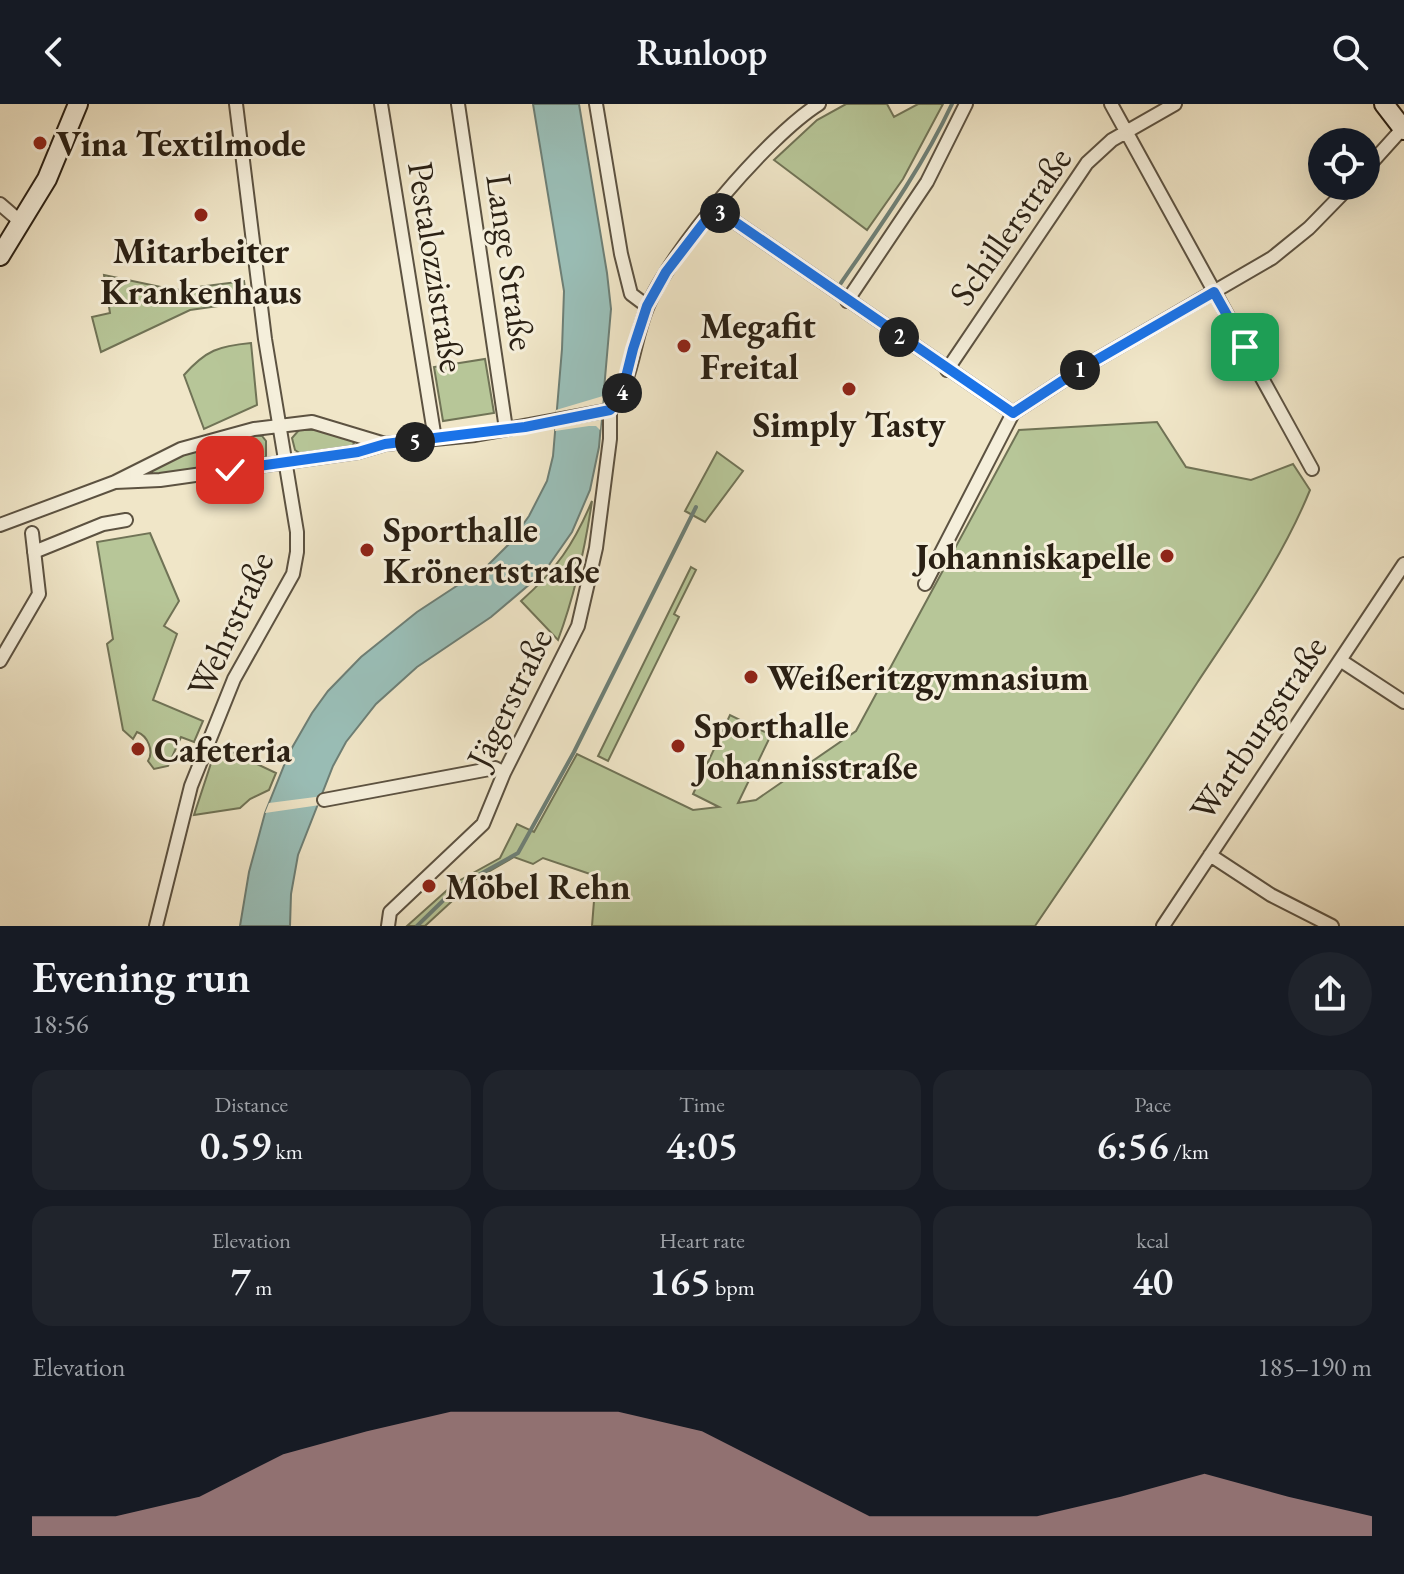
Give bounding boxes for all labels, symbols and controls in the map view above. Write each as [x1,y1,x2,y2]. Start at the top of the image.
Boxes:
text: Runloop [637,29,767,76]
icon: back [32,30,76,74]
icon: search [1328,30,1372,74]
place label: Vina Textilmode [56,120,306,167]
map controls [1308,128,1380,200]
button: locate [1308,128,1380,200]
marker: Vina Textilmode [31,134,49,152]
street label: Schillerstraße [938,137,1082,315]
street label: Pestalozzistraße [397,158,477,376]
street label: Lange Straße [475,171,547,353]
pin: 3 [700,193,740,233]
text: 3 [714,198,726,227]
marker: Mitarbeiter Krankenhaus [192,206,210,224]
place label: Mitarbeiter Krankenhaus [100,227,302,315]
place label: Megafit Freital [700,302,816,390]
pin [1211,313,1279,381]
pin: 2 [879,317,919,357]
text: 2 [893,322,905,351]
icon: arrive [1223,325,1267,369]
marker: Megafit Freital [675,337,693,355]
pin: 1 [1060,350,1100,390]
text: 1 [1074,355,1086,384]
pin: 4 [602,373,642,413]
text: 4 [616,378,628,407]
marker: Simply Tasty [840,380,858,398]
place label: Simply Tasty [752,401,946,448]
pin: 5 [395,422,435,462]
text: 5 [409,427,421,456]
pin [196,436,264,504]
icon: check [208,448,252,492]
place label: Sporthalle Krönertstraße [383,506,600,594]
place label: Johanniskapelle [912,533,1151,580]
marker: Sporthalle Krönertstraße [358,541,376,559]
street label: Wehrstraße [176,544,284,704]
marker: Johanniskapelle [1158,547,1176,565]
street label: Jägerstraße [454,620,563,778]
street label: Wartburgstraße [1179,626,1337,830]
place label: Weißeritzgymnasium [767,654,1089,701]
marker: Weißeritzgymnasium [742,668,760,686]
place label: Sporthalle Johannisstraße [691,702,918,790]
place label: Cafeteria [154,726,292,773]
marker: Sporthalle Johannisstraße [669,737,687,755]
marker: Cafeteria [129,740,147,758]
place label: Möbel Rehn [445,863,631,910]
marker: Möbel Rehn [420,877,438,895]
text: Evening run [32,948,251,1005]
button: share [1288,952,1372,1036]
text: 18:56 [32,1007,88,1041]
text: Distance [215,1090,288,1119]
text: Time [679,1090,725,1119]
text: Pace [1134,1090,1171,1119]
text: 0.59 [200,1119,271,1171]
text: 4:05 [666,1119,738,1171]
text: 6:56 [1096,1119,1169,1171]
text: km [271,1137,303,1166]
text: /km [1169,1137,1209,1166]
text: Elevation [212,1226,291,1255]
text: Heart rate [659,1226,745,1255]
text: kcal [1136,1226,1169,1255]
text: 7 [230,1255,251,1307]
text: 165 [649,1255,711,1307]
text: 40 [1132,1255,1173,1307]
text: m [251,1273,272,1302]
text: bpm [711,1273,755,1302]
text: Elevation [32,1350,126,1384]
text: 185–190 m [1257,1350,1372,1384]

